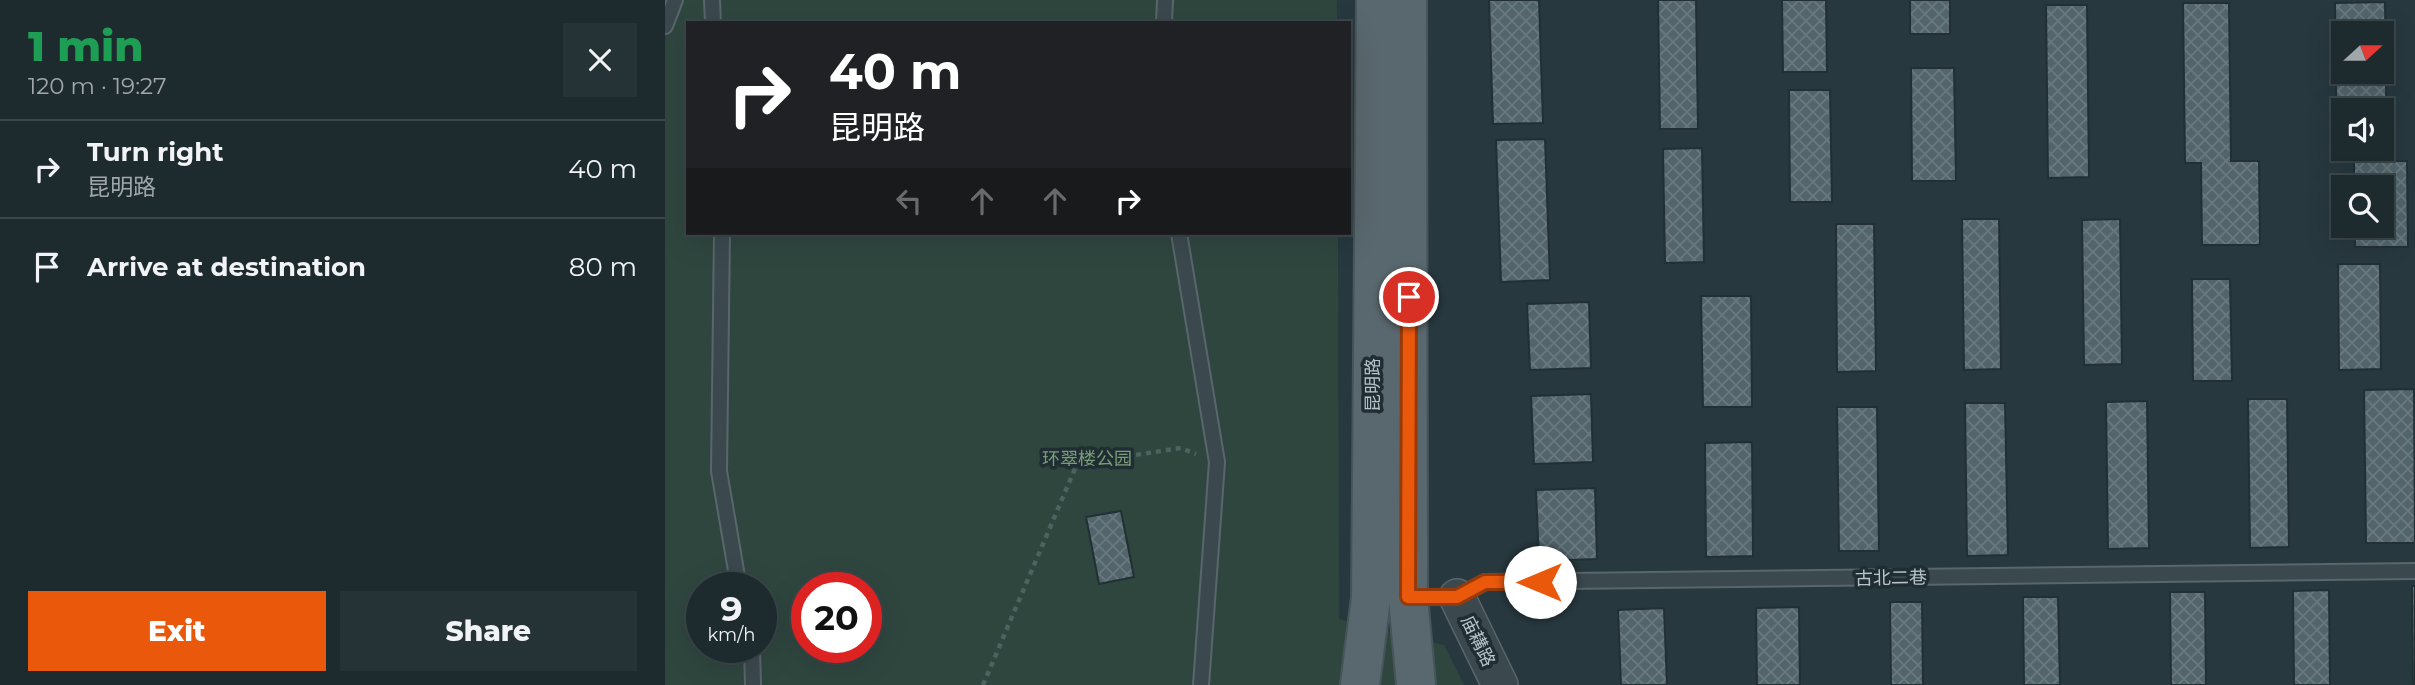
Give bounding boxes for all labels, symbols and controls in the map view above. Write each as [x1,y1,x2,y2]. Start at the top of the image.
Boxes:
text: 1 min [28,20,144,72]
north arrow [2331,21,2394,84]
map controls [2331,21,2394,238]
button: close [563,23,637,97]
text: 40 m [829,42,961,101]
icon: right [714,49,805,140]
text: 120 m · 19:27 [28,72,167,100]
button: sound [2331,98,2394,161]
text: 昆明路 [829,108,925,147]
text: Turn right [87,136,223,168]
icon: right [28,150,66,188]
text: 40 m [568,153,637,185]
text: 昆明路 [87,173,156,201]
button: search [2331,175,2394,238]
icon: left [890,182,928,220]
icon: ahead [963,182,1001,220]
icon: ahead [1036,182,1074,220]
icon: right [1109,182,1147,220]
icon: arrive [28,248,66,286]
text: Arrive at destination [87,251,366,283]
text: 80 m [569,251,637,283]
pin [1379,267,1439,327]
icon: arrive [1390,278,1428,316]
street label: 昆明路 [1362,358,1384,412]
park label: 环翠楼公园 [1042,448,1132,470]
position arrow [1503,545,1577,619]
street label: 古北二巷 [1855,566,1927,590]
speed limit sign: 20 [791,572,882,663]
text: 9 [720,587,743,630]
button: Exit [28,591,326,671]
button: Share [340,591,637,671]
street label: 庙耩路 [1456,612,1500,670]
text: km/h [707,624,756,646]

